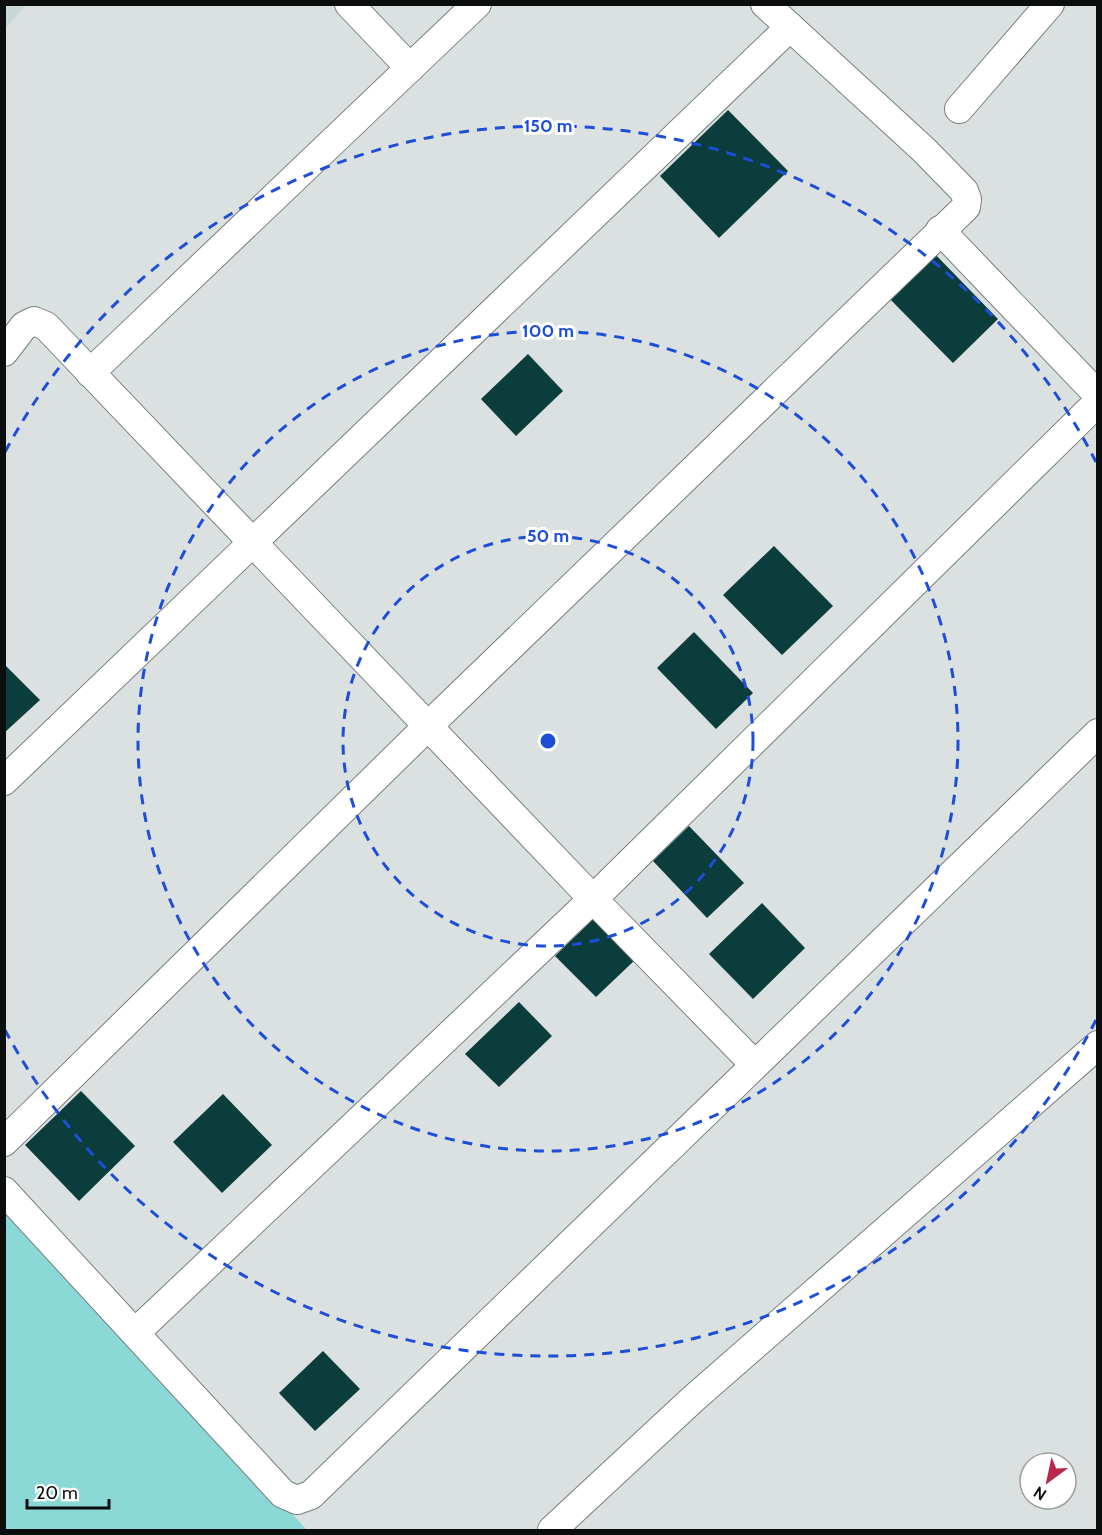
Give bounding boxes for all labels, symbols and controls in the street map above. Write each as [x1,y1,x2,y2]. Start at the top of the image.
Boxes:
text: 150 m [524,115,572,137]
text: 100 m [522,320,574,342]
text: 50 m [527,525,569,547]
centre of rings [538,731,558,751]
north arrow [1018,1451,1078,1511]
scale bar [27,1472,110,1510]
text: 20 m [36,1482,78,1504]
text: N [1030,1482,1050,1504]

